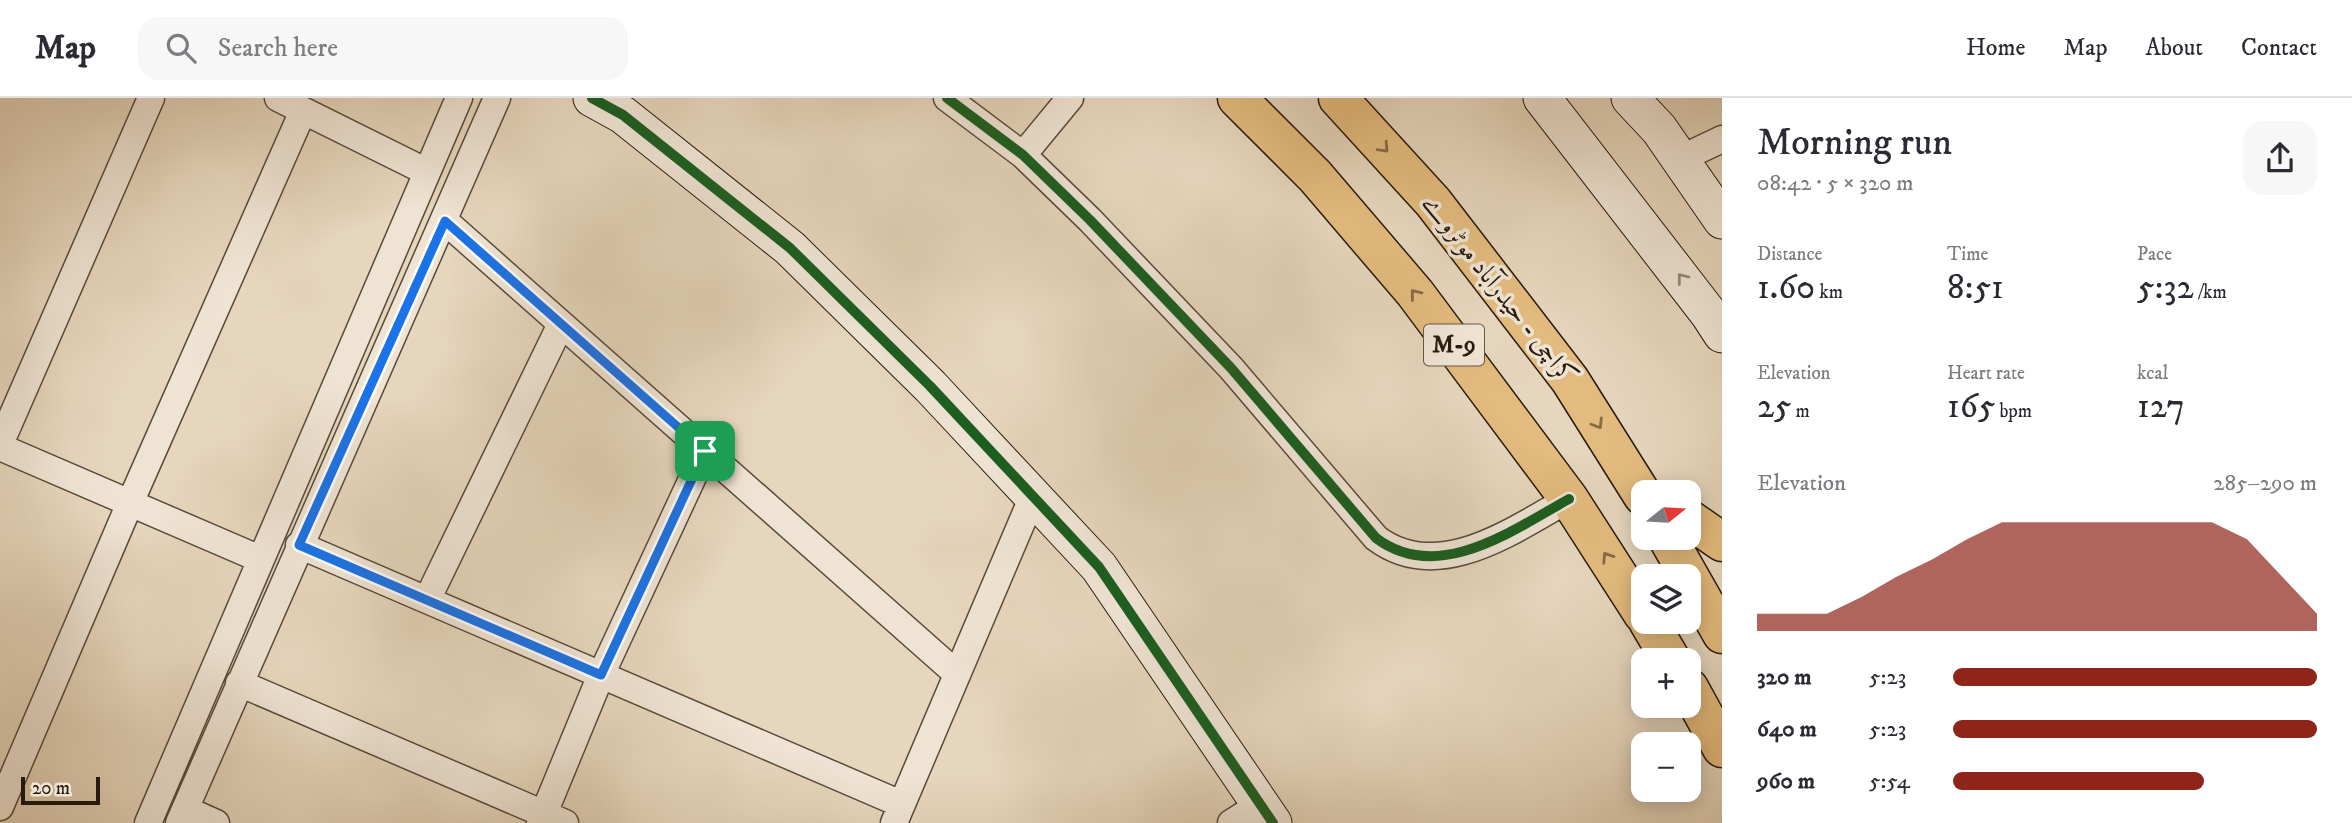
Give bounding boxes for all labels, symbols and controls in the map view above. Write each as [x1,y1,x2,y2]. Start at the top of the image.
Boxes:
search box [138,17,628,80]
text: Map [35,28,96,69]
icon: search [162,29,200,67]
text: Search here [218,32,338,65]
text: Home [1966,33,2025,63]
text: Map [2063,33,2108,63]
text: About [2146,33,2203,63]
text: Contact [2241,33,2317,63]
text: Morning run [1757,119,1952,167]
button: share [2243,121,2317,195]
one-way arrow [1375,140,1388,153]
text: 08:42 · 5 × 320 m [1757,169,1914,198]
street label: کراچی - حیدرآباد موٹروے [1414,188,1584,392]
text: Distance [1757,243,1822,266]
text: Time [1947,243,1988,266]
text: Pace [2137,243,2172,266]
text: 1.60 [1757,266,1815,310]
text: 8:51 [1947,266,2004,310]
text: 5:32 [2137,266,2194,310]
one-way arrow [1677,274,1690,286]
text: km [1815,281,1843,304]
text: /km [2194,281,2227,304]
one-way arrow [1411,289,1423,302]
road number: M-9 [1424,324,1484,366]
text: Elevation [1757,362,1831,385]
text: Heart rate [1947,362,2025,385]
text: kcal [2137,362,2168,385]
text: 25 [1757,385,1791,429]
text: 165 [1947,385,1995,429]
text: 127 [2137,385,2185,429]
text: m [1791,400,1810,423]
text: bpm [1995,400,2032,423]
one-way arrow [1590,416,1603,429]
pin [675,421,735,481]
icon: arrive [686,432,724,470]
text: Elevation [1757,469,1846,498]
text: 285–290 m [2213,469,2317,498]
north arrow [1631,480,1701,550]
map controls [1631,480,1701,802]
one-way arrow [1602,551,1615,564]
button: layers [1631,564,1701,634]
button: + [1631,648,1701,718]
text: 320 m [1757,663,1811,692]
text: 5:23 [1869,663,1906,692]
text: 640 m [1757,715,1817,744]
text: 5:23 [1869,715,1906,744]
button: − [1631,732,1701,802]
text: 960 m [1757,767,1815,796]
text: 5:54 [1869,767,1910,796]
scale bar [21,774,100,806]
text: 20 m [32,777,70,800]

